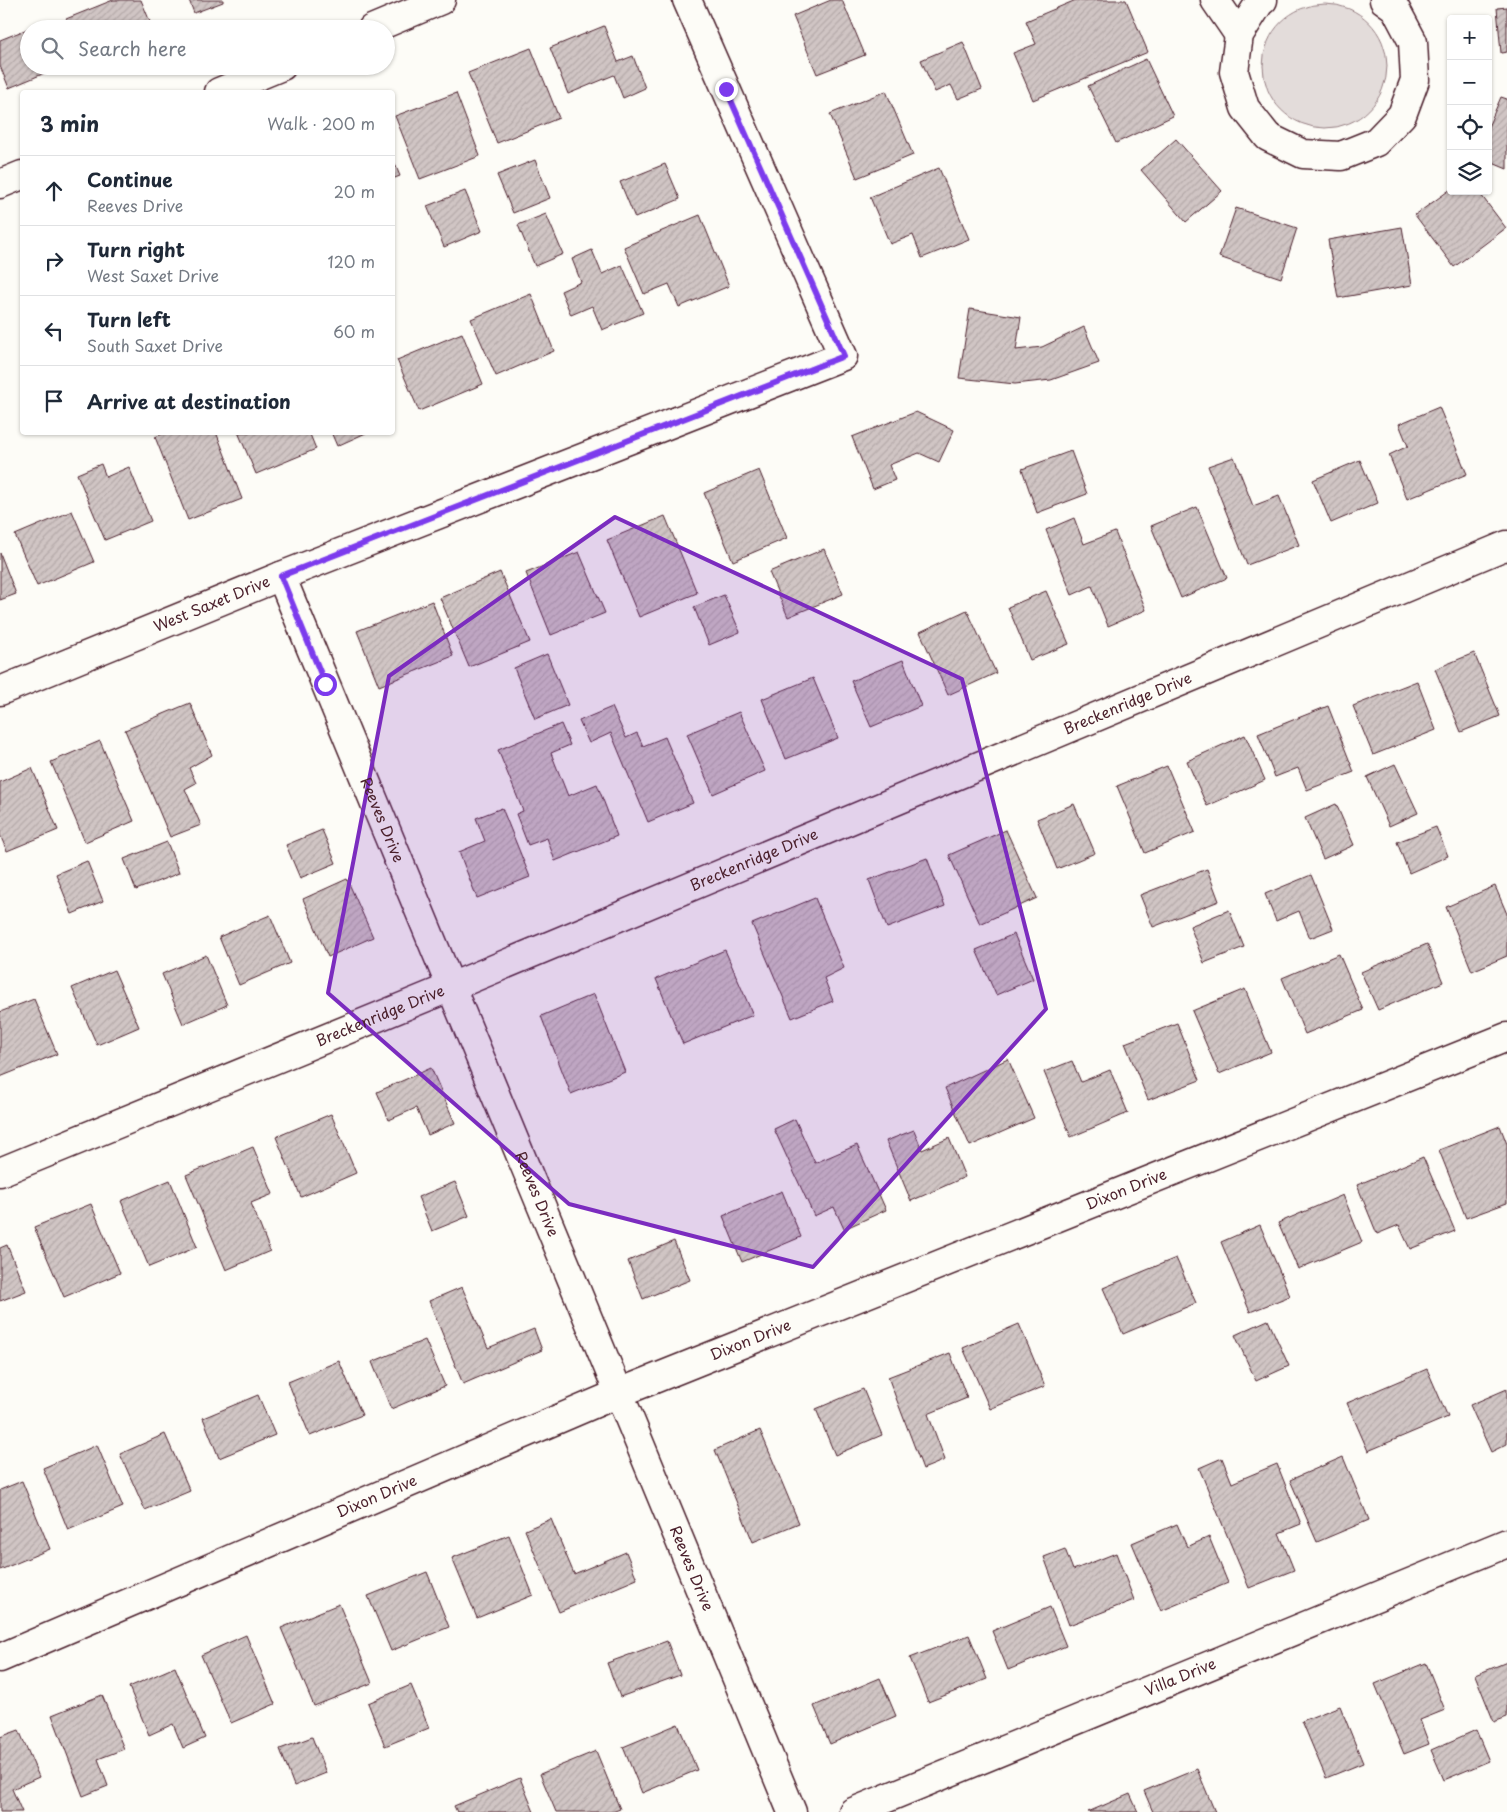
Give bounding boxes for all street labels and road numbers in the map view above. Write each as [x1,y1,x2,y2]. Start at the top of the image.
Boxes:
street label: West Saxet Drive [150,569,273,637]
street label: Breckenridge Drive [1059,665,1195,739]
street label: Reeves Drive [355,773,411,866]
street label: Breckenridge Drive [686,822,821,896]
street label: Breckenridge Drive [312,978,448,1051]
street label: Reeves Drive [510,1148,566,1240]
street label: Dixon Drive [1082,1162,1170,1215]
street label: Dixon Drive [706,1312,794,1365]
street label: Dixon Drive [332,1468,420,1523]
street label: Reeves Drive [665,1522,721,1614]
street label: Villa Drive [1141,1651,1219,1701]

